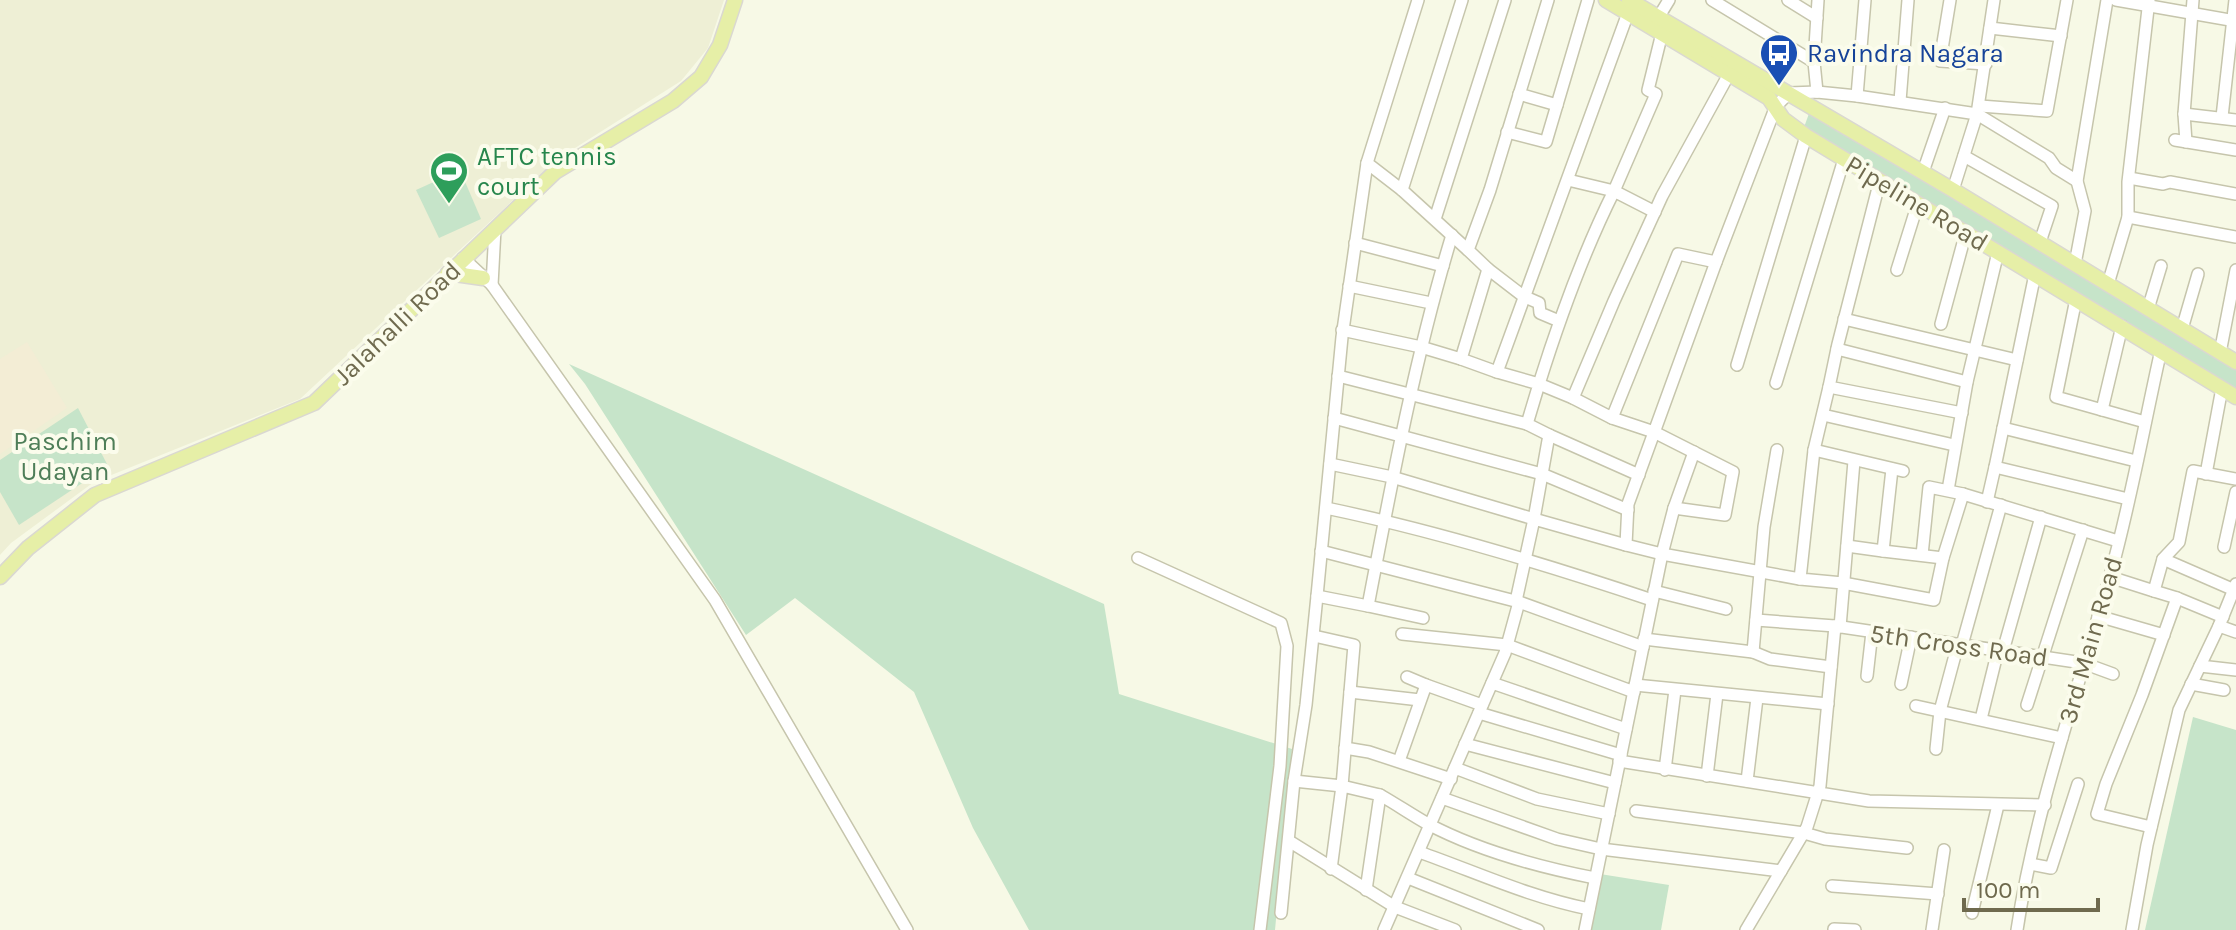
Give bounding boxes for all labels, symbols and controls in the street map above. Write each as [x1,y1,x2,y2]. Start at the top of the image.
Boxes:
bus stop icon: Ravindra Nagara [1758,32,1800,87]
place label: Ravindra Nagara [1807,38,2004,69]
place label: AFTC tennis court [477,141,617,202]
street label: Pipeline Road [1840,149,1994,258]
sports icon: AFTC tennis court [428,150,470,205]
street label: Jalahalli Road [327,255,467,392]
park label: Paschim Udayan [13,426,117,487]
street label: 3rd Main Road [2052,553,2129,727]
street label: 5th Cross Road [1868,618,2050,673]
scale bar [1964,862,2098,912]
text: 100 m [1976,876,2041,904]

